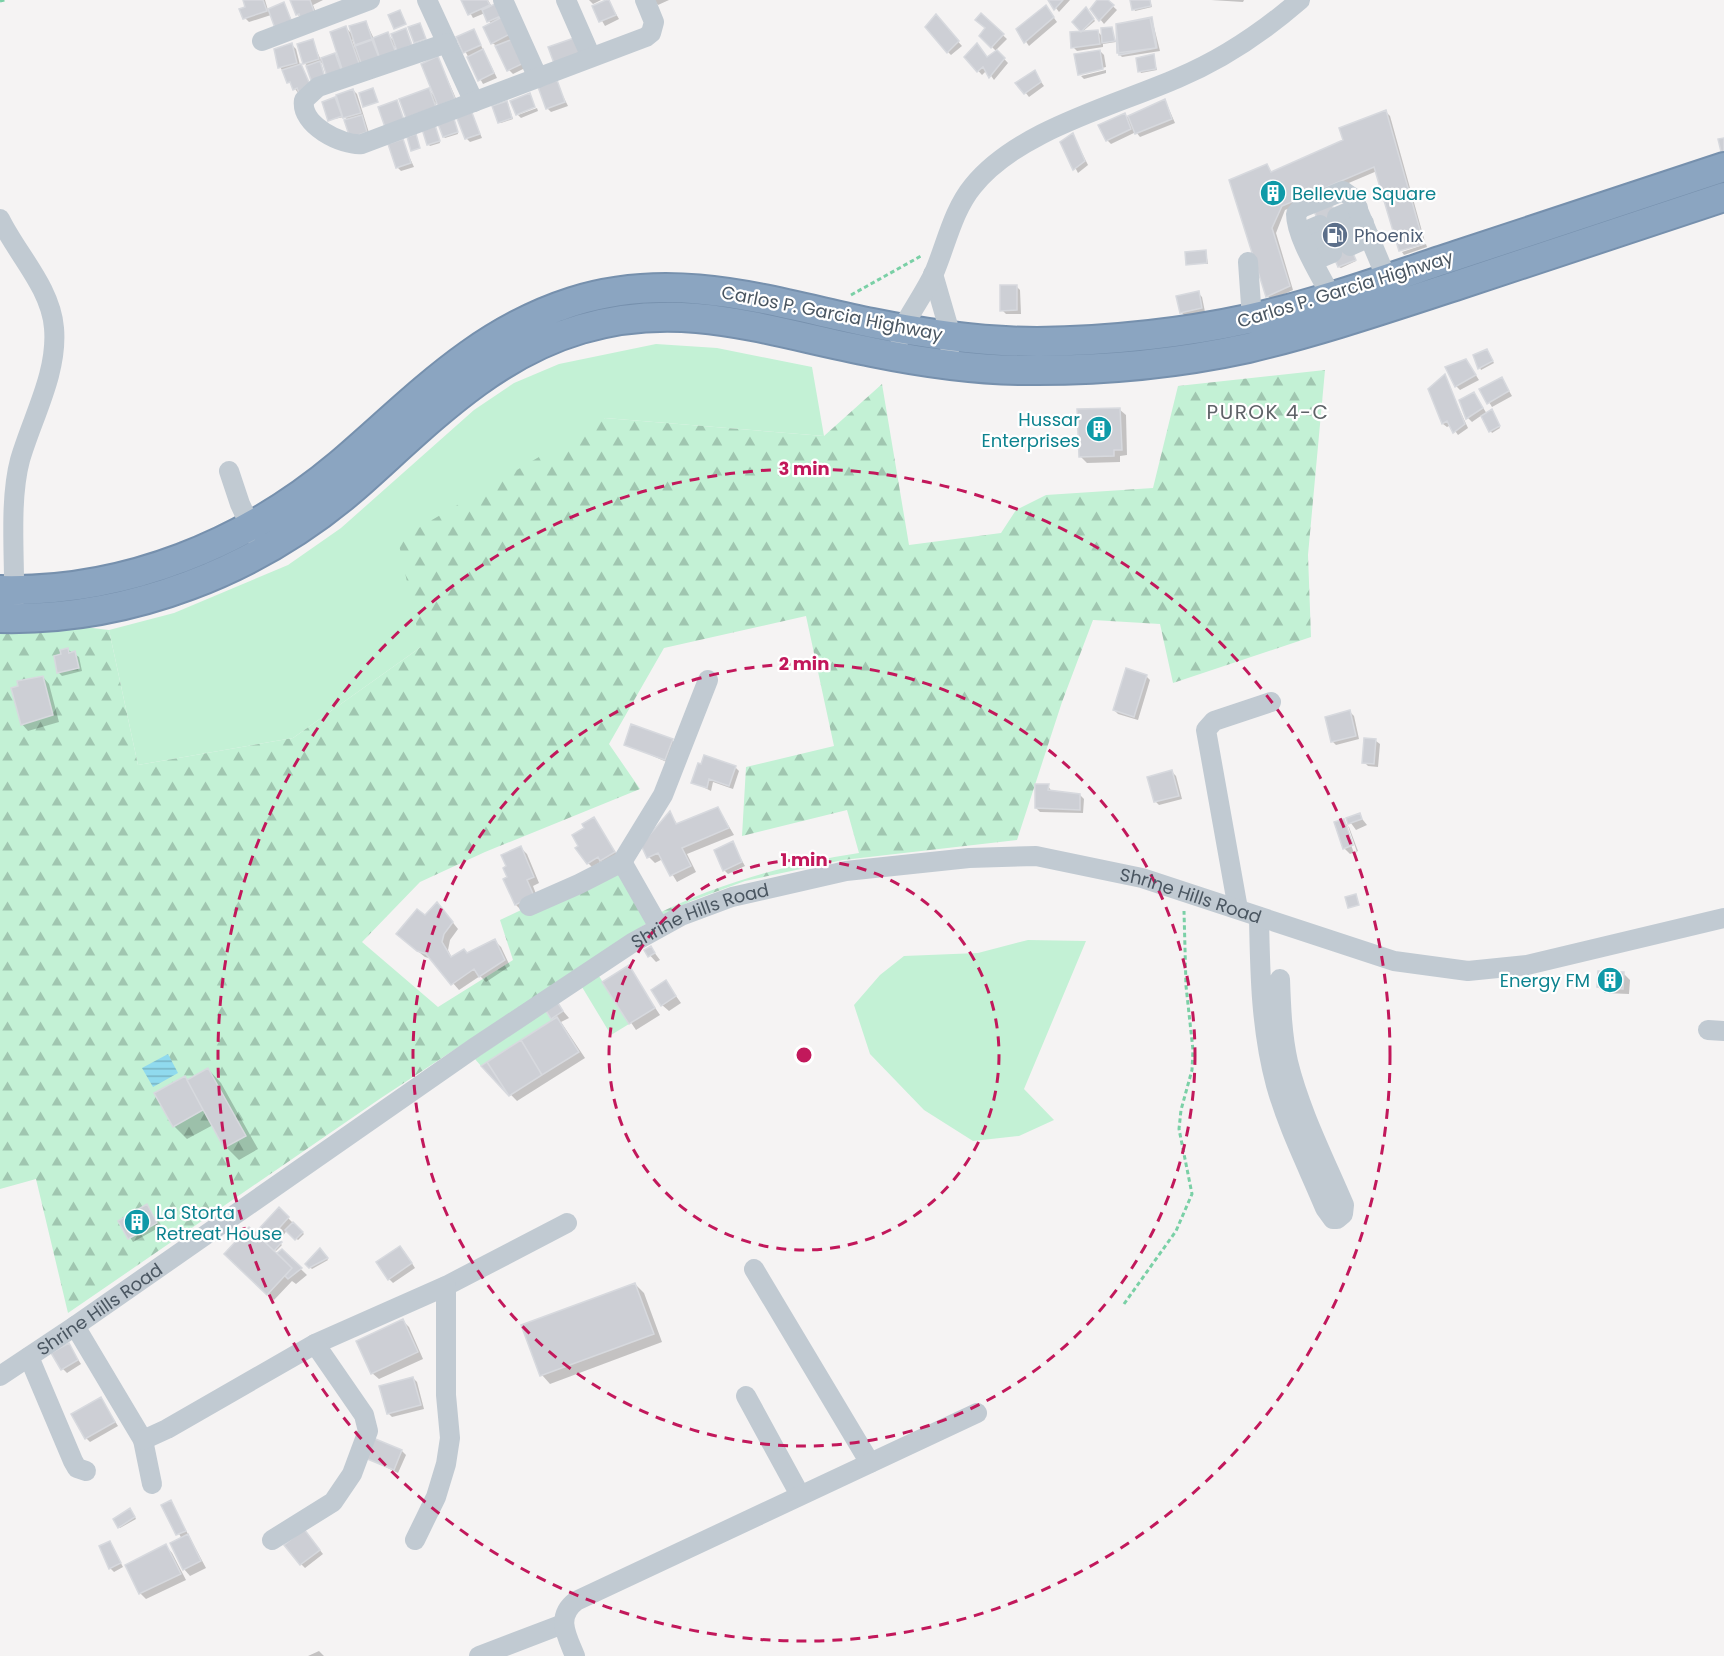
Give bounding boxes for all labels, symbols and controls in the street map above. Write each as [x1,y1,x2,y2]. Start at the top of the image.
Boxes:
building icon: Bellevue Square [1258,178,1288,208]
place label: Bellevue Square [1292,181,1436,206]
fuel station icon: Phoenix [1320,220,1350,250]
place label: Phoenix [1354,223,1424,248]
street label: Carlos P. Garcia Highway [1234,244,1456,334]
street label: Carlos P. Garcia Highway [719,279,945,347]
district label: PUROK 4-C [1207,398,1329,426]
place label: Hussar Enterprises [982,407,1080,453]
building icon: Hussar Enterprises [1084,414,1114,444]
text: 3 min [778,456,830,481]
text: 2 min [779,651,829,676]
text: 1 min [780,847,828,872]
street label: Shrine Hills Road [1118,861,1265,929]
street label: Shrine Hills Road [626,877,771,954]
building icon: Energy FM [1595,965,1625,995]
place label: Energy FM [1500,968,1590,993]
centre of rings [794,1045,814,1065]
place label: La Storta Retreat House [156,1200,282,1246]
building icon: La Storta Retreat House [122,1207,152,1237]
street label: Shrine Hills Road [32,1256,167,1361]

